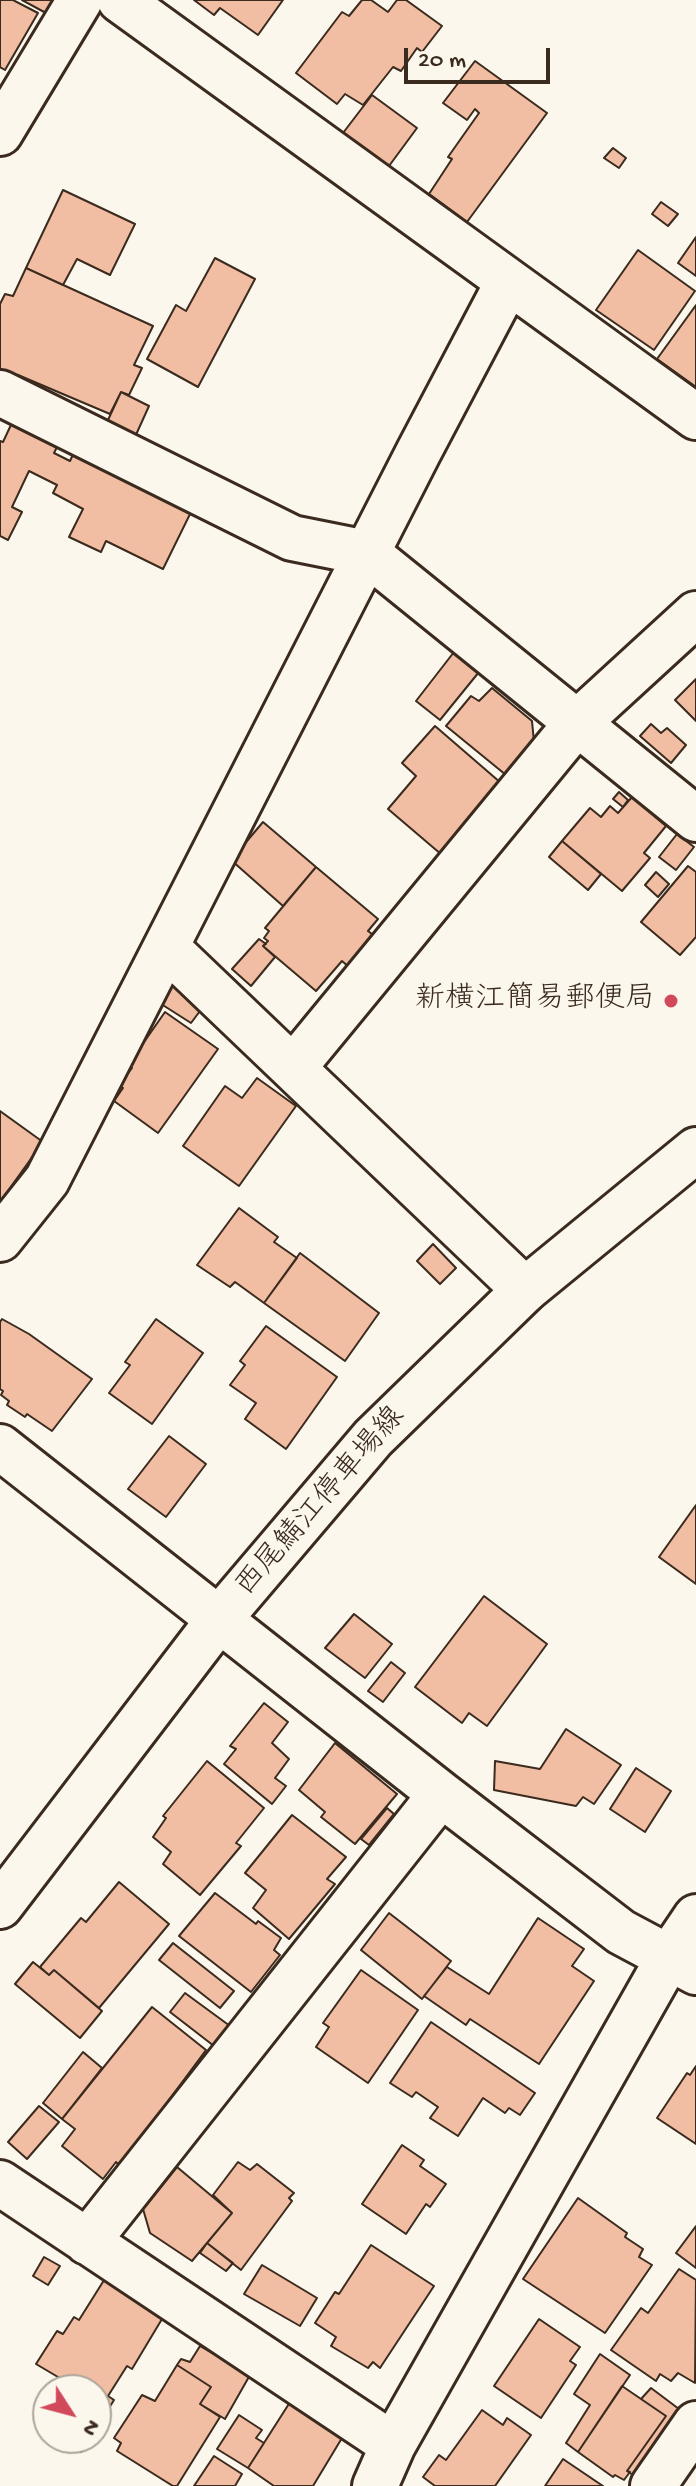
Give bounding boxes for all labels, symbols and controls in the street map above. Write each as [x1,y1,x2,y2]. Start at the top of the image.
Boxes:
scale bar [408,32,554,82]
text: 20 m [418,47,466,76]
place label: 新横江簡易郵便局 [415,983,655,1019]
marker: 新横江簡易郵便局 [662,992,680,1010]
street label: 西尾鯖江停車場線 [230,1401,414,1605]
north arrow [32,2374,112,2454]
text: N [75,2413,105,2440]

